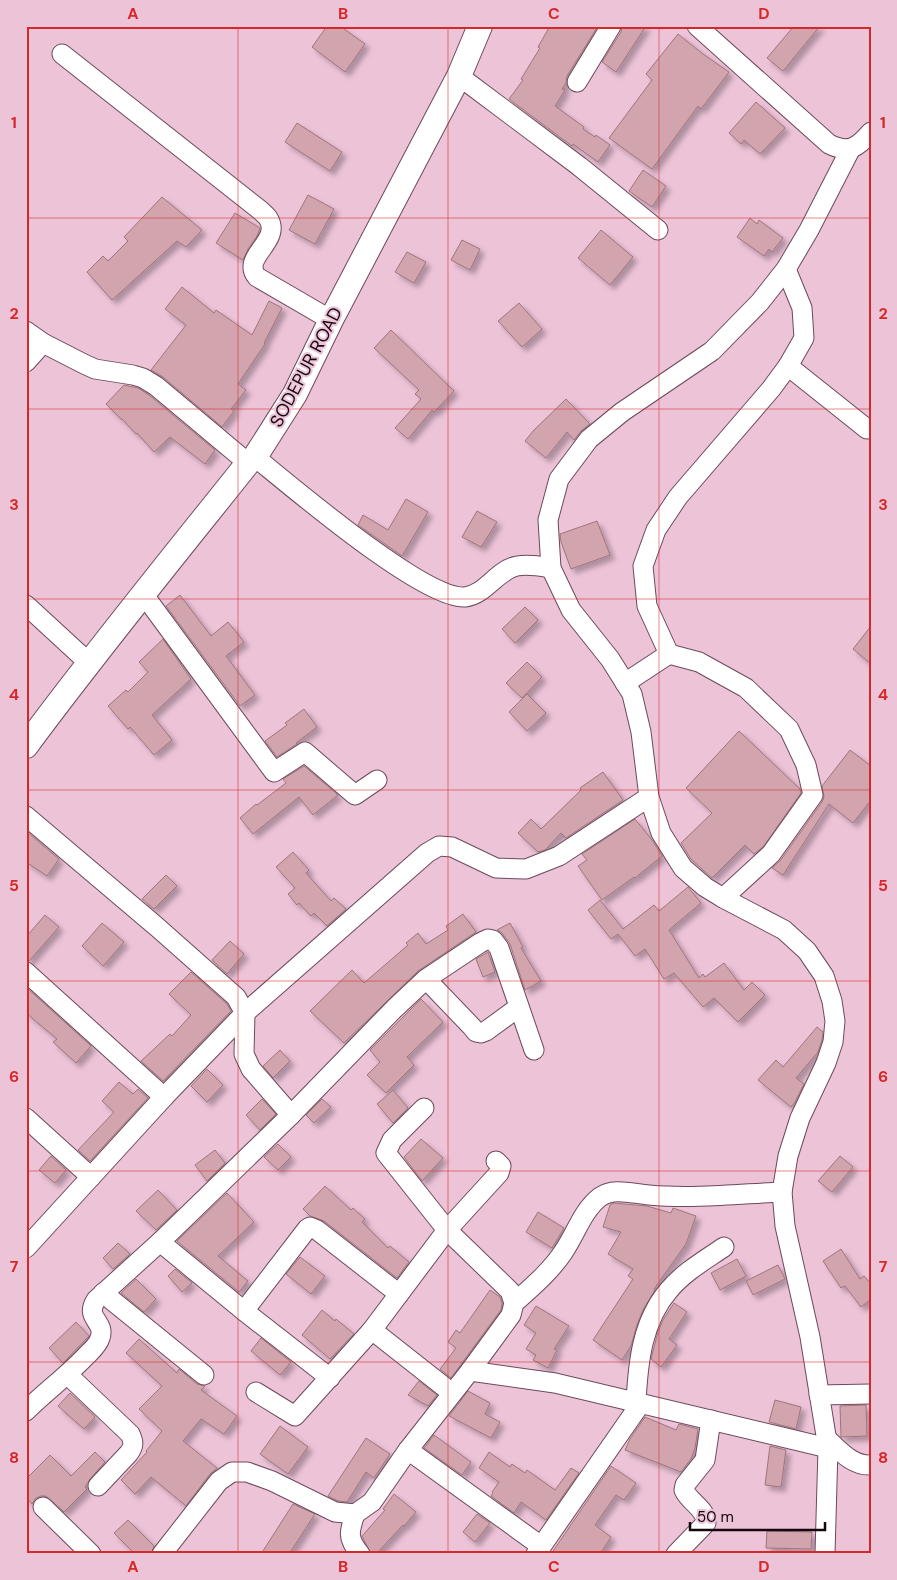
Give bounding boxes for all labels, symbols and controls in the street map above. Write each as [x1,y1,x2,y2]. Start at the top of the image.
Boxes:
text: A [127,3,139,24]
text: B [338,3,348,24]
text: C [548,3,560,24]
text: D [758,3,770,24]
text: 1 [11,112,17,133]
text: 1 [880,112,886,133]
text: 2 [9,303,19,324]
street label: SODEPUR ROAD [264,303,348,431]
text: 2 [878,303,888,324]
text: 3 [9,494,19,515]
text: 3 [878,494,888,515]
text: 4 [9,684,19,705]
text: 4 [878,684,888,705]
text: 5 [9,875,19,896]
text: 5 [878,875,888,896]
text: 6 [9,1066,19,1087]
text: 6 [878,1066,888,1087]
text: 7 [10,1256,19,1277]
text: 7 [879,1256,888,1277]
text: 8 [9,1447,19,1468]
text: 8 [878,1447,888,1468]
scale bar [690,1500,824,1532]
text: 50 m [697,1507,734,1527]
text: A [127,1556,139,1577]
text: B [338,1556,348,1577]
text: C [548,1556,560,1577]
text: D [758,1556,770,1577]

